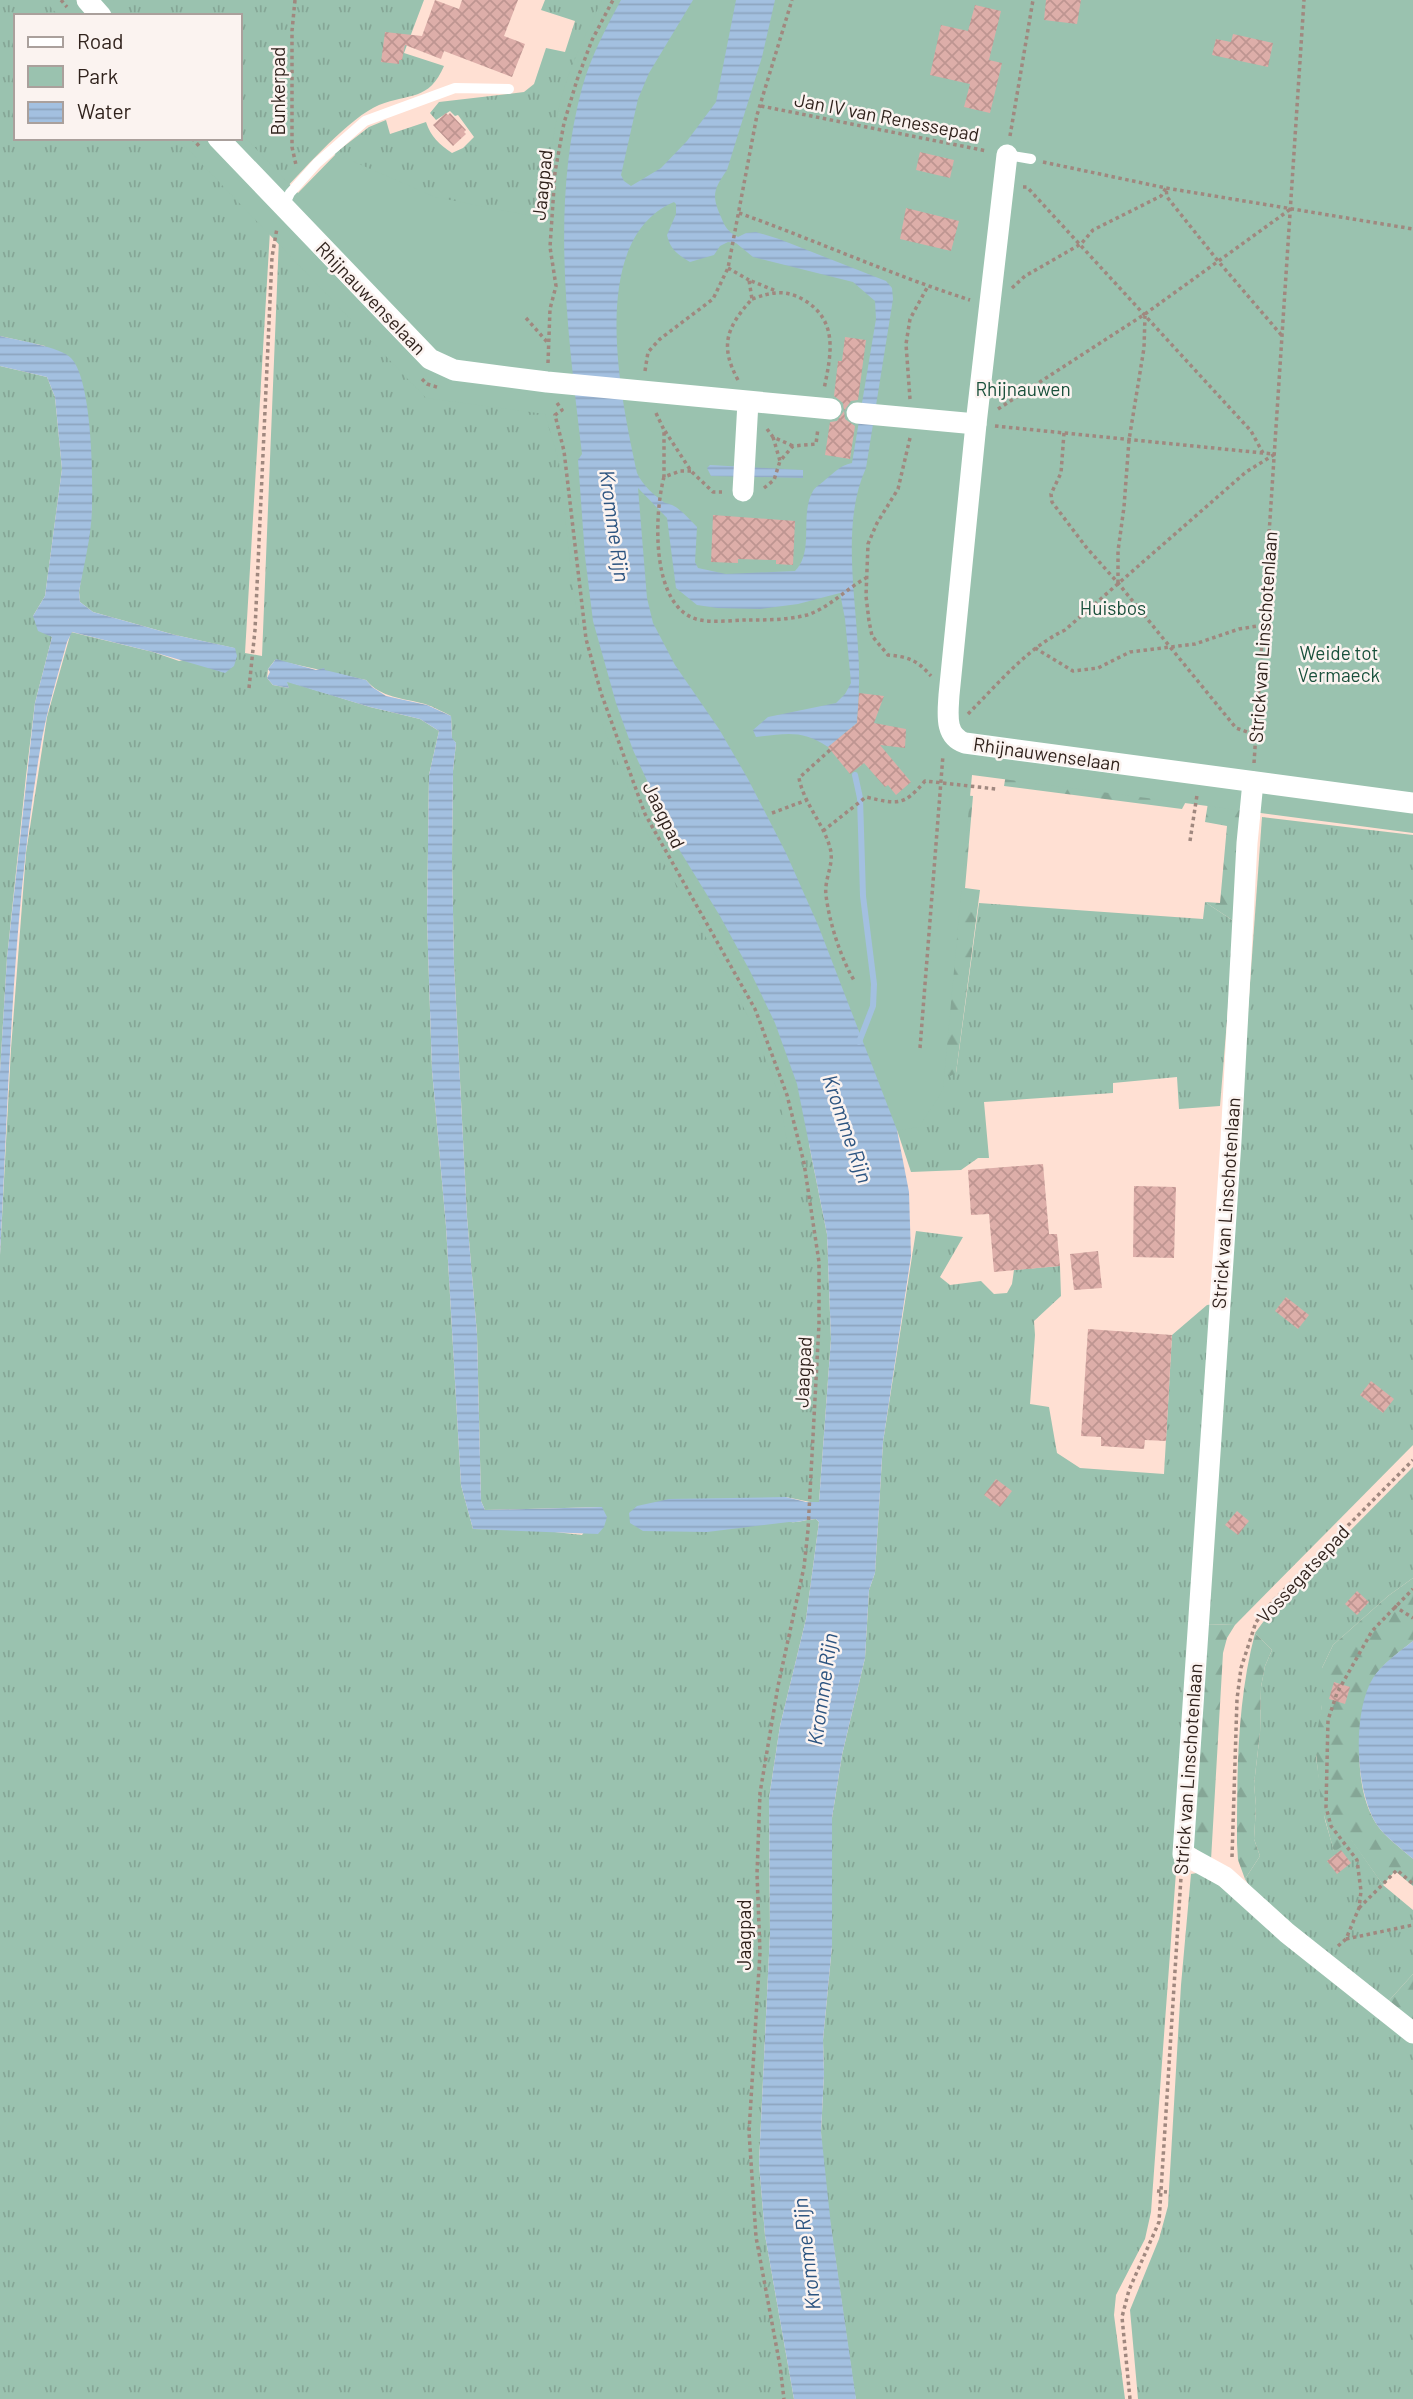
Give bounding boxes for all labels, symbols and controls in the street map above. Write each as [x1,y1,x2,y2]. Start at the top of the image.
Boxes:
legend [14,14,242,140]
text: Road [77,28,123,53]
street label: Bunkerpad [266,47,289,135]
text: Park [77,63,118,88]
street label: Jan IV van Renessepad [793,87,981,146]
text: Water [77,98,132,123]
street label: Jaagpad [526,148,557,222]
street label: Rhijnauwenselaan [311,236,431,359]
park label: Rhijnauwen [975,377,1071,400]
water label: Kromme Rijn [595,468,636,583]
street label: Strick van Linschotenlaan [1244,531,1281,743]
park label: Huisbos [1080,596,1146,619]
park label: Weide tot Vermaeck [1298,641,1380,686]
street label: Rhijnauwenselaan [972,732,1122,775]
street label: Jaagpad [639,778,690,852]
water label: Kromme Rijn [818,1071,879,1186]
street label: Strick van Linschotenlaan [1207,1097,1244,1309]
street label: Jaagpad [789,1336,816,1408]
street label: Vossegatsepad [1251,1520,1354,1627]
water label: Kromme Rijn [801,1631,842,1746]
street label: Strick van Linschotenlaan [1169,1663,1206,1875]
street label: Jaagpad [732,1899,755,1971]
water label: Kromme Rijn [786,2197,825,2312]

